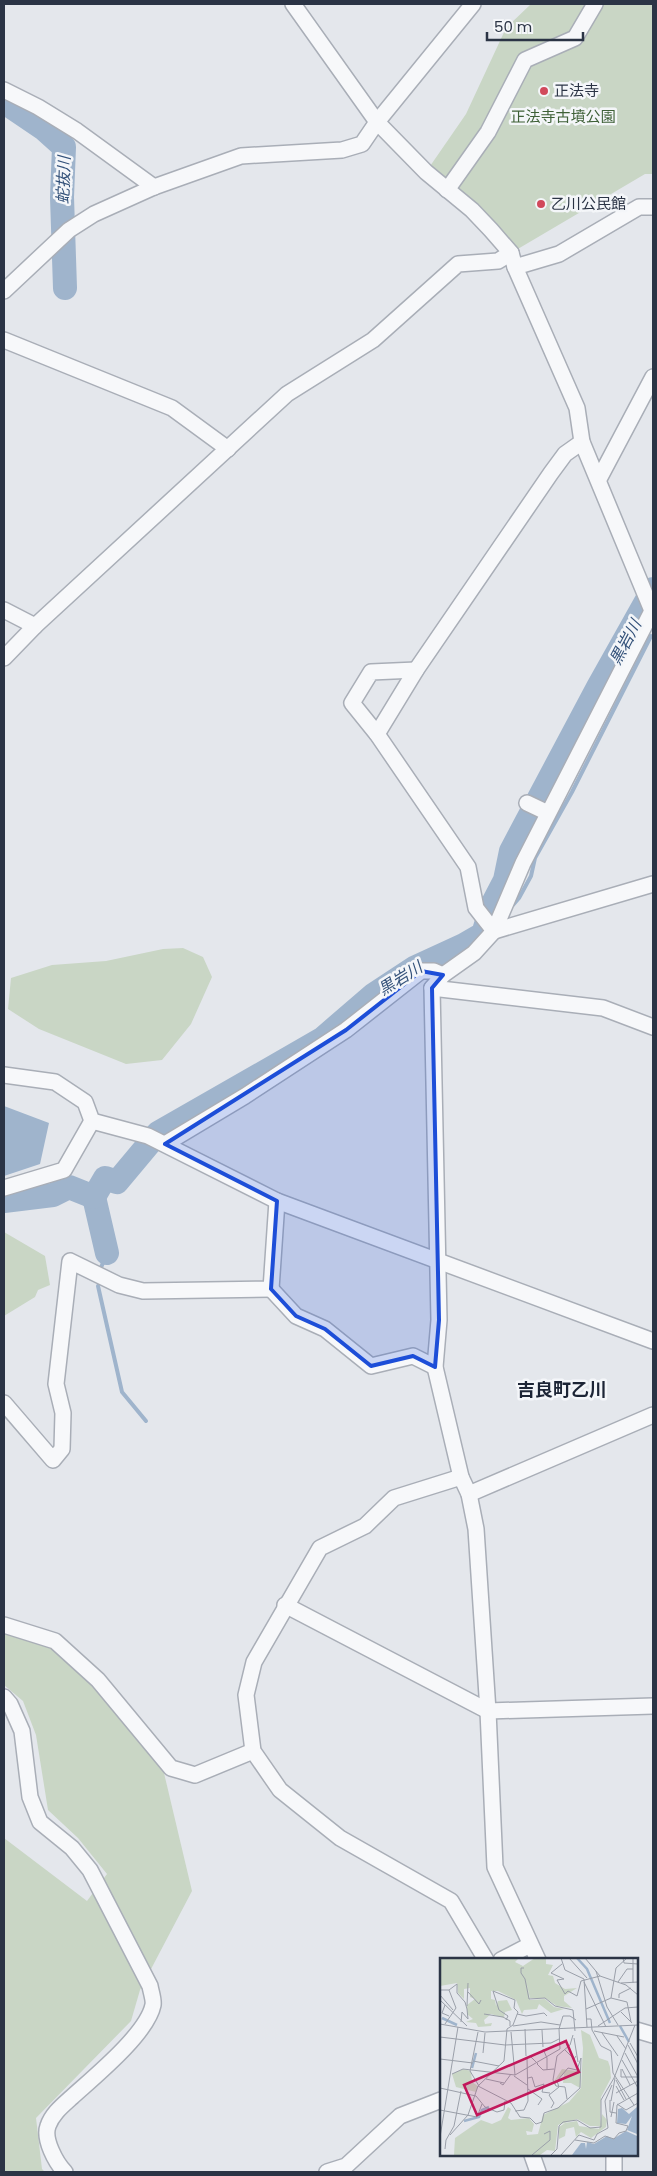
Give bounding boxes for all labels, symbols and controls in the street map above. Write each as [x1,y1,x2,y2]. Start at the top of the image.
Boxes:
scale bar [487,10,583,42]
text: 50 m [494,16,532,37]
place label: 正法寺 [554,80,599,101]
marker: 正法寺 [538,85,550,97]
park label: 正法寺古墳公園 [510,106,616,127]
water label: 蛇抜川 [51,154,76,204]
place label: 乙川公民館 [551,193,626,214]
marker: 乙川公民館 [535,198,547,210]
water label: 黒岩川 [604,614,648,669]
water label: 黒岩川 [374,955,428,1001]
district label: 吉良町乙川 [517,1377,607,1402]
inset map [440,1958,637,2156]

